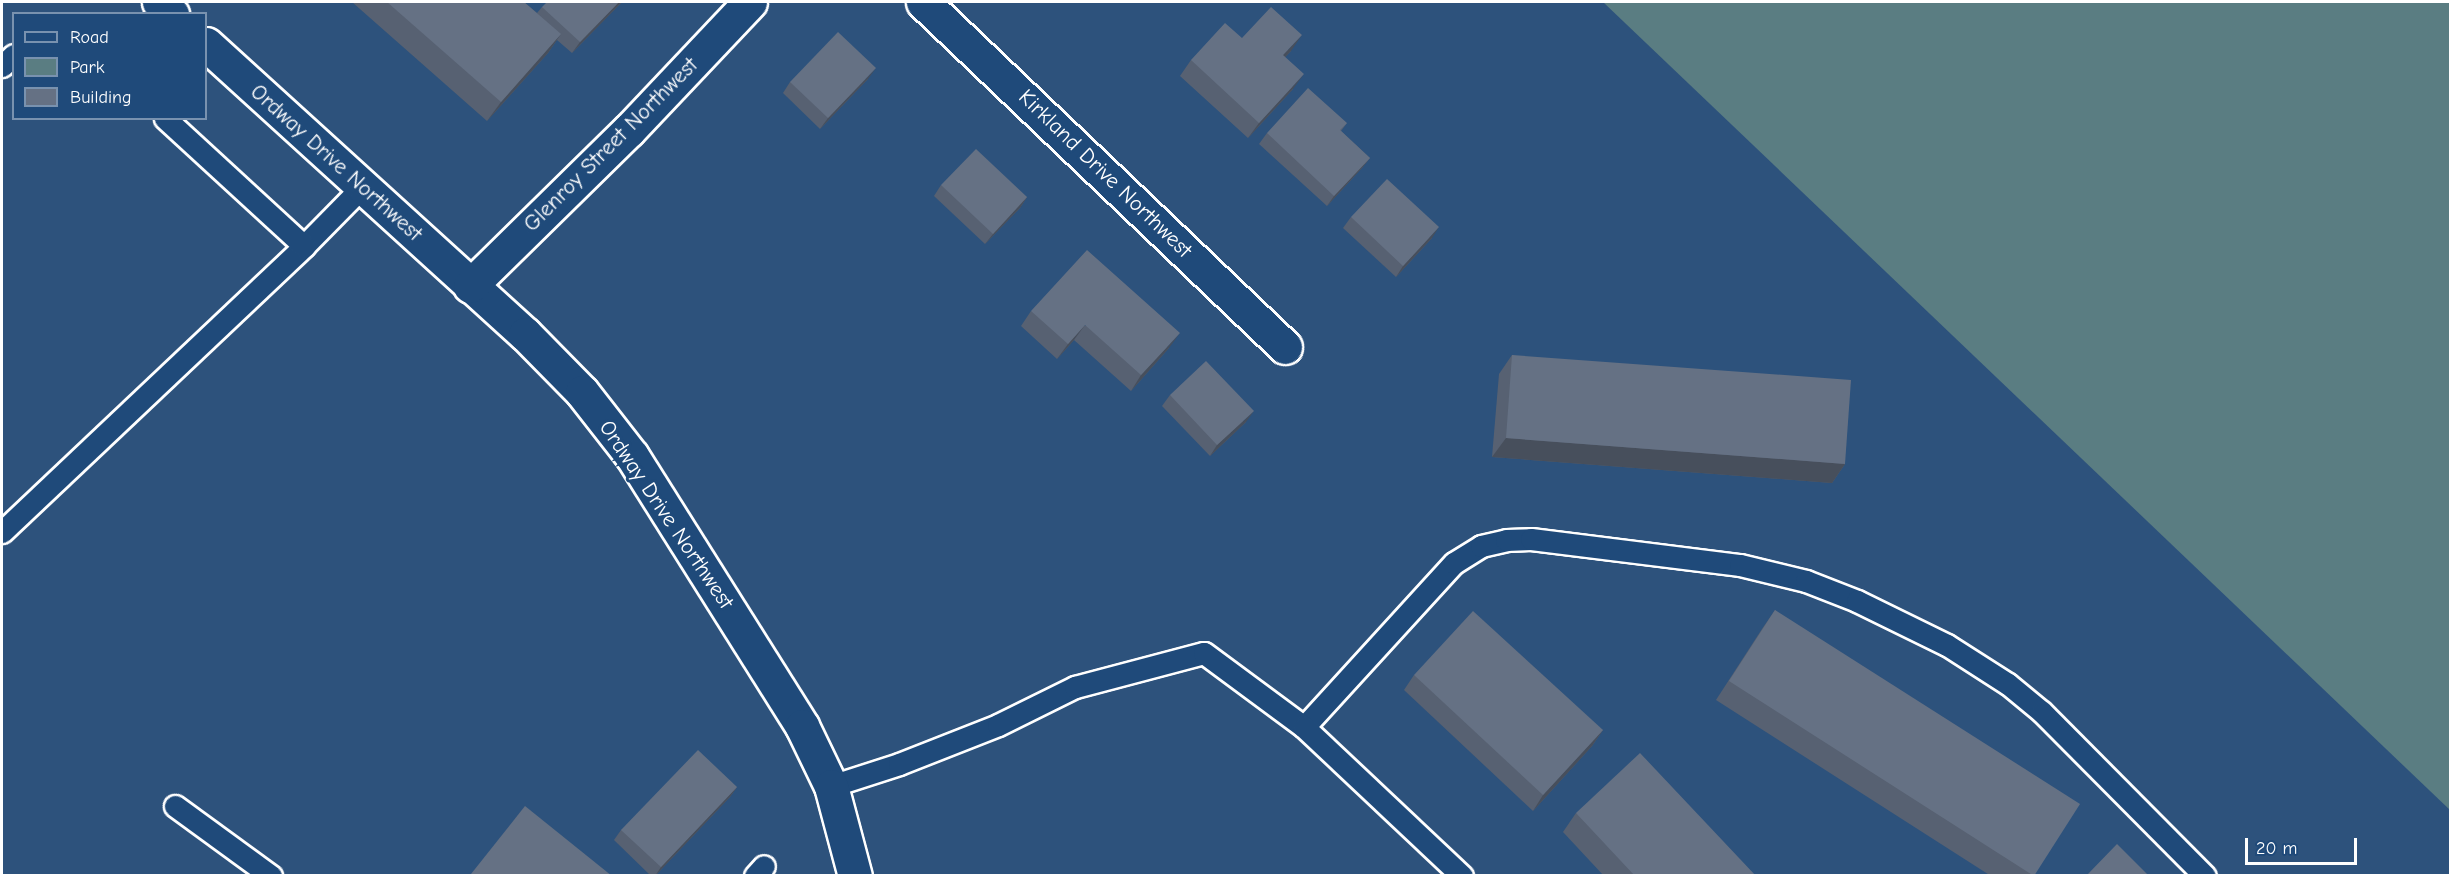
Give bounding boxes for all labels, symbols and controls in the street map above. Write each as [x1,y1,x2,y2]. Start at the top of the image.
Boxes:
legend [12,12,207,120]
text: Road [70,27,109,48]
street label: Glenroy Street Northwest [518,52,704,238]
text: Park [70,57,104,78]
street label: Ordway Drive Northwest [245,79,427,247]
street label: Kirkland Drive Northwest [1013,84,1197,264]
text: Building [70,87,132,108]
street label: Ordway Drive Northwest [593,416,739,614]
scale bar [2248,826,2360,864]
text: 20 m [2256,838,2297,859]

